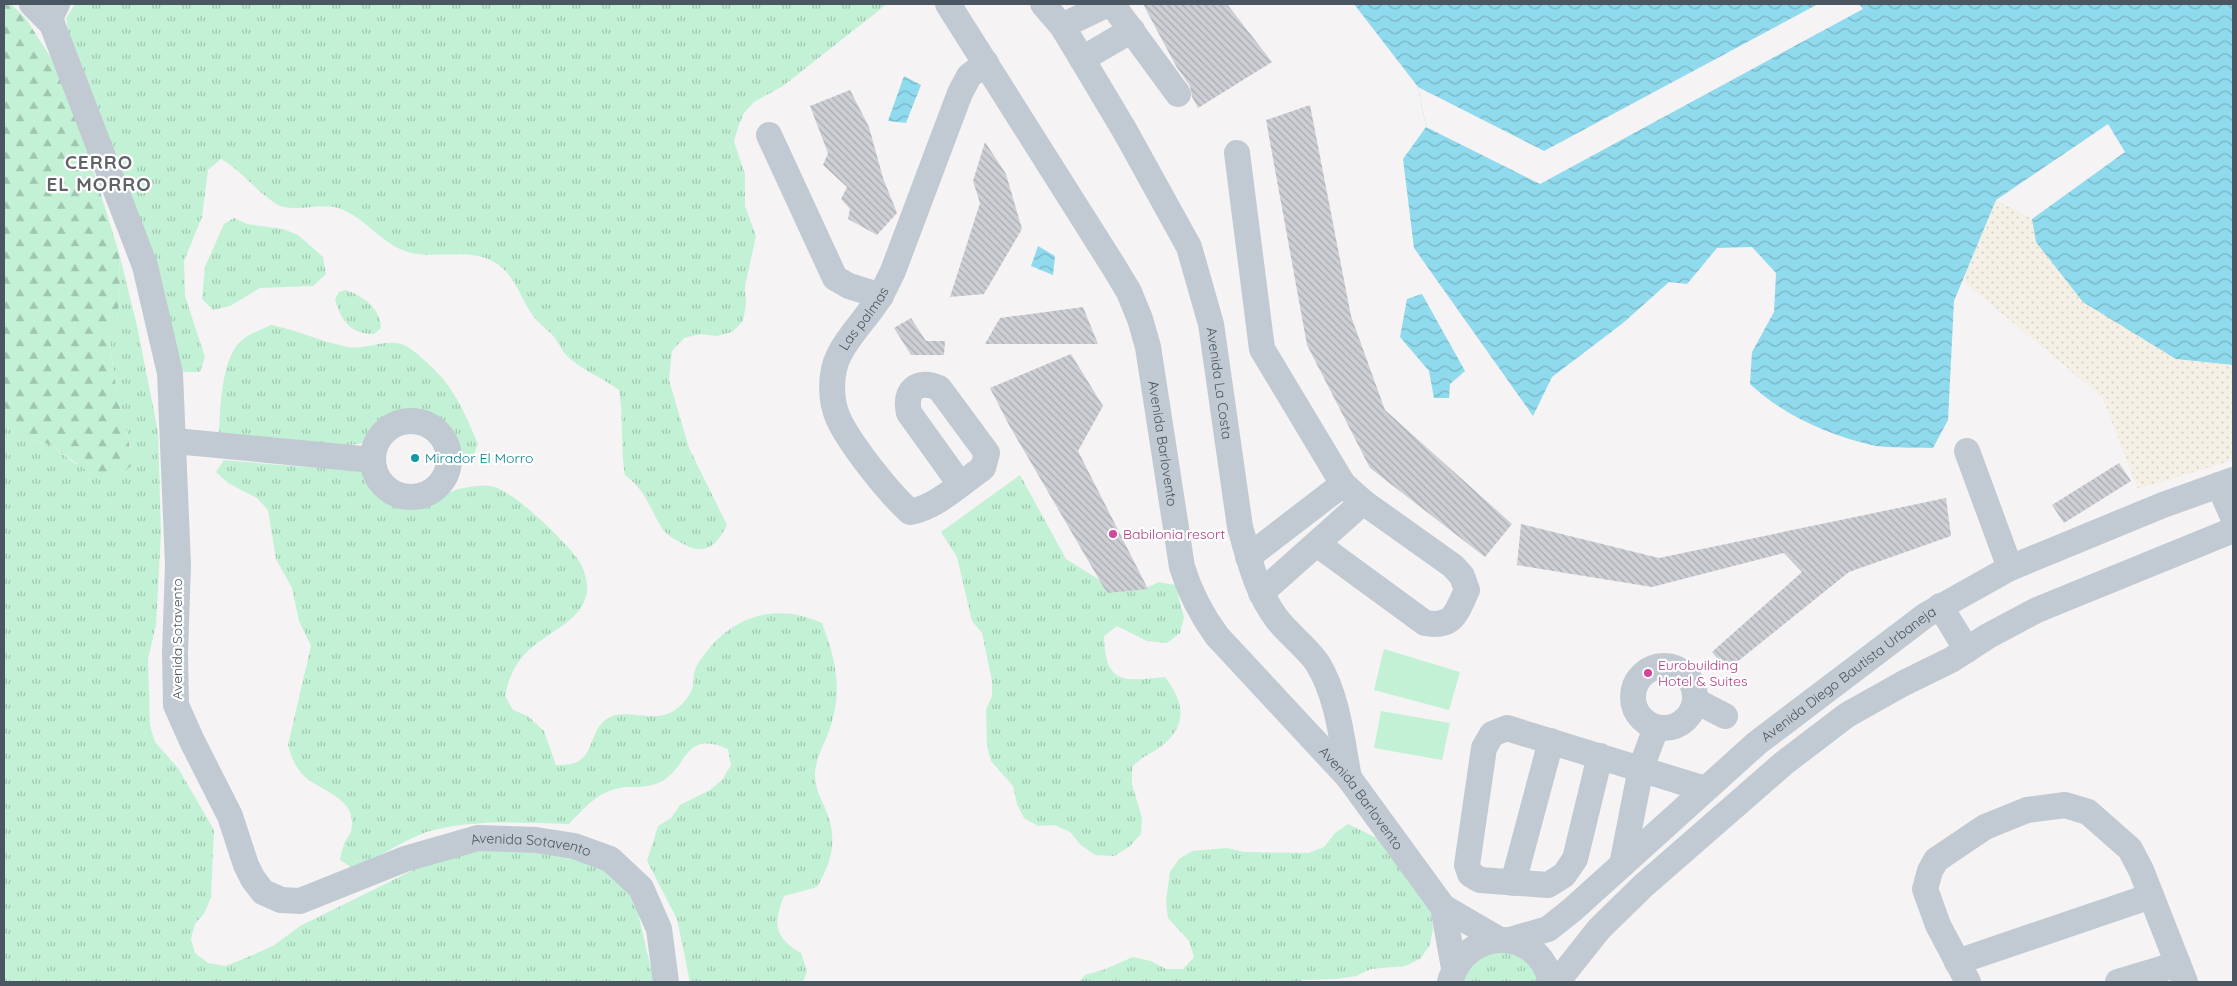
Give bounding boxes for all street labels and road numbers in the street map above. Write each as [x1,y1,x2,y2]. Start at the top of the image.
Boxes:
street label: Las palmas [835,284,893,354]
street label: Avenida La Costa [1203,326,1236,441]
street label: Avenida Barlovento [1144,379,1181,507]
street label: Avenida Sotavento [168,578,186,700]
street label: Avenida Diego Bautista Urbaneja [1757,602,1939,746]
street label: Avenida Barlovento [1315,743,1407,853]
street label: Avenida Sotavento [468,829,594,860]

